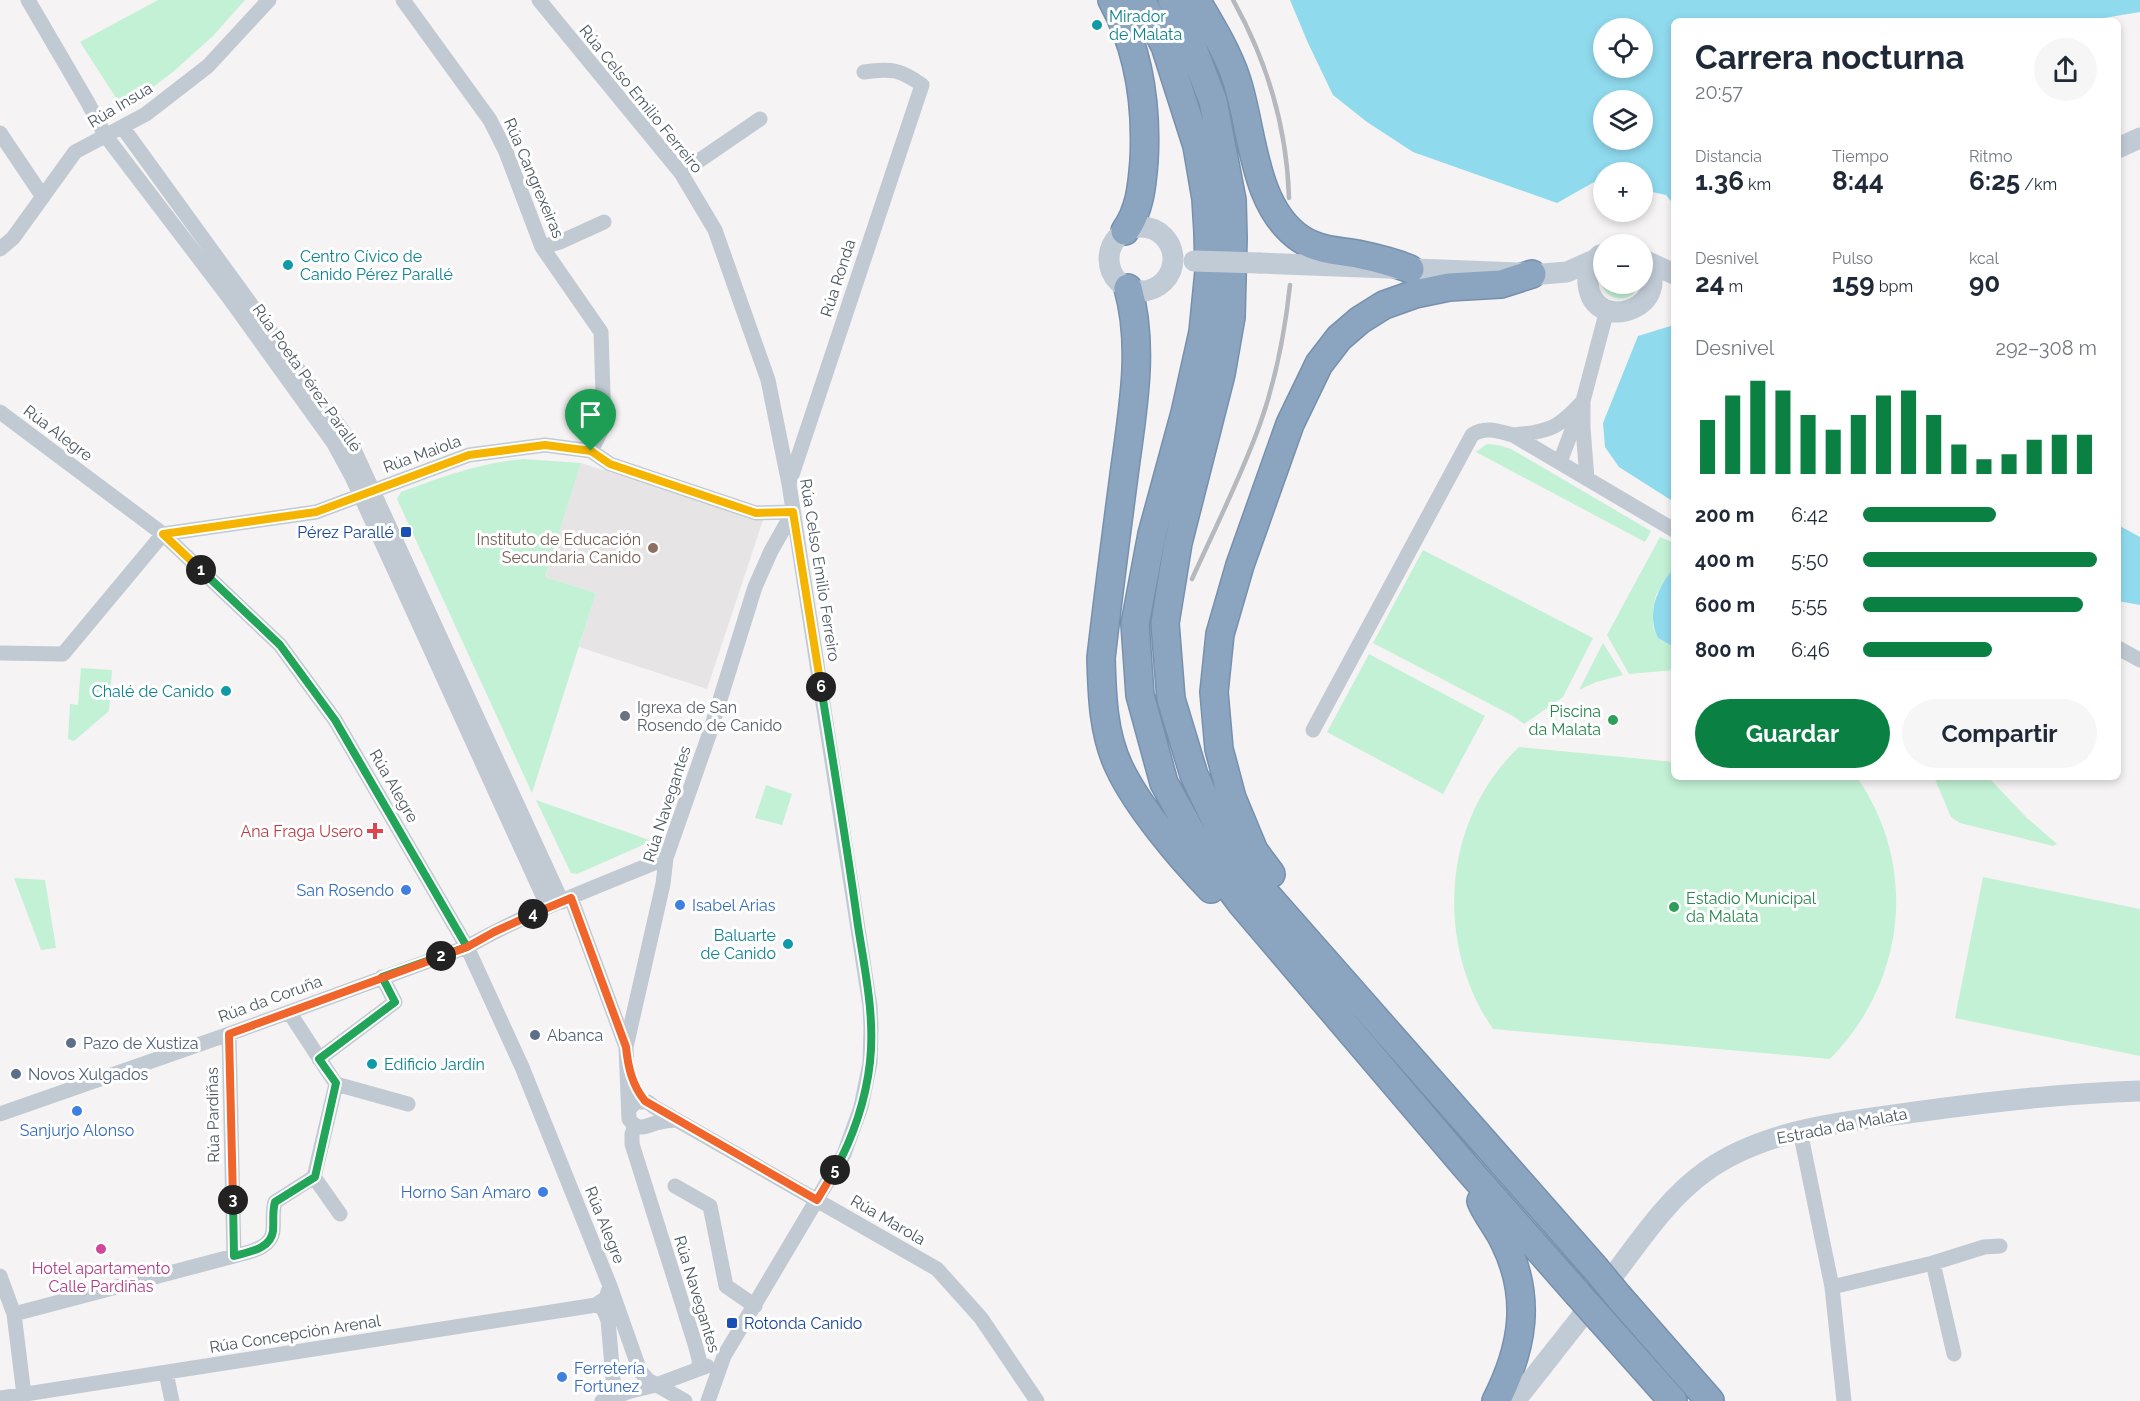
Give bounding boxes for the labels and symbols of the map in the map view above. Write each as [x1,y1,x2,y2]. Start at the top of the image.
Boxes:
place label: Mirador de Malata [1109,7,1182,44]
marker: Mirador de Malata [1090,18,1104,32]
street label: Rúa Celso Emilio Ferreiro [575,21,707,177]
street label: Rúa Insua [84,78,156,132]
street label: Rúa Cangrexeiras [500,115,568,241]
street label: Rúa Ronda [817,237,859,319]
place label: Centro Cívico de Canido Pérez Parallé [300,247,453,284]
marker: Centro Cívico de Canido Pérez Parallé [281,258,295,272]
street label: Rúa Poeta Pérez Parallé [249,300,365,456]
pin [565,389,616,451]
street label: Rúa Alegre [20,401,96,465]
street label: Rúa Maiola [381,431,463,477]
street label: Rúa Celso Emilio Ferreiro [796,477,844,663]
place label: Pérez Parallé [297,523,394,542]
marker: Pérez Parallé [399,525,413,539]
place label: Instituto de Educación Secundaria Canido [476,530,641,567]
marker: Instituto de Educación Secundaria Canido [646,541,660,555]
pin: 1 [186,555,216,585]
pin: 6 [806,672,836,702]
place label: Chalé de Canido [92,682,214,701]
marker: Chalé de Canido [219,684,233,698]
place label: Igrexa de San Rosendo de Canido [637,698,782,735]
place label: Piscina da Malata [1528,702,1601,739]
marker: Igrexa de San Rosendo de Canido [618,709,632,723]
marker: Piscina da Malata [1606,713,1620,727]
street label: Rúa Navegantes [639,743,695,865]
street label: Rúa Alegre [365,746,423,826]
place label: Ana Fraga Usero [240,822,363,841]
marker: Ana Fraga Usero [368,824,382,838]
place label: San Rosendo [297,881,394,900]
marker: San Rosendo [399,883,413,897]
place label: Estadio Municipal da Malata [1686,889,1817,926]
place label: Isabel Arias [692,896,776,915]
marker: Isabel Arias [673,898,687,912]
pin: 4 [518,899,548,929]
marker: Estadio Municipal da Malata [1667,900,1681,914]
place label: Baluarte de Canido [701,926,776,963]
marker: Baluarte de Canido [781,937,795,951]
pin: 2 [426,941,456,971]
street label: Rúa da Coruña [216,971,324,1027]
place label: Abanca [547,1026,603,1045]
marker: Abanca [528,1028,542,1042]
place label: Pazo de Xustiza [83,1034,199,1053]
marker: Pazo de Xustiza [64,1036,78,1050]
place label: Edificio Jardín [384,1055,485,1074]
marker: Edificio Jardín [365,1057,379,1071]
place label: Novos Xulgados [28,1065,149,1084]
marker: Novos Xulgados [9,1067,23,1081]
street label: Rúa Pardiñas [203,1067,223,1163]
marker: Sanjurjo Alonso [70,1104,84,1118]
street label: Estrada da Malata [1775,1104,1909,1148]
place label: Sanjurjo Alonso [20,1121,134,1140]
pin: 5 [820,1155,850,1185]
place label: Horno San Amaro [401,1183,531,1202]
street label: Rúa Alegre [581,1184,629,1266]
pin: 3 [218,1185,248,1215]
marker: Horno San Amaro [536,1185,550,1199]
street label: Rúa Marola [847,1191,929,1249]
street label: Rúa Navegantes [670,1233,724,1355]
marker: Hotel apartamento Calle Pardiñas [94,1242,108,1256]
place label: Hotel apartamento Calle Pardiñas [32,1259,170,1296]
street label: Rúa Concepción Arenal [208,1311,383,1357]
place label: Rotonda Canido [744,1314,862,1333]
marker: Rotonda Canido [725,1316,739,1330]
place label: Ferretería Fortunez [574,1359,645,1396]
marker: Ferretería Fortunez [555,1370,569,1384]

